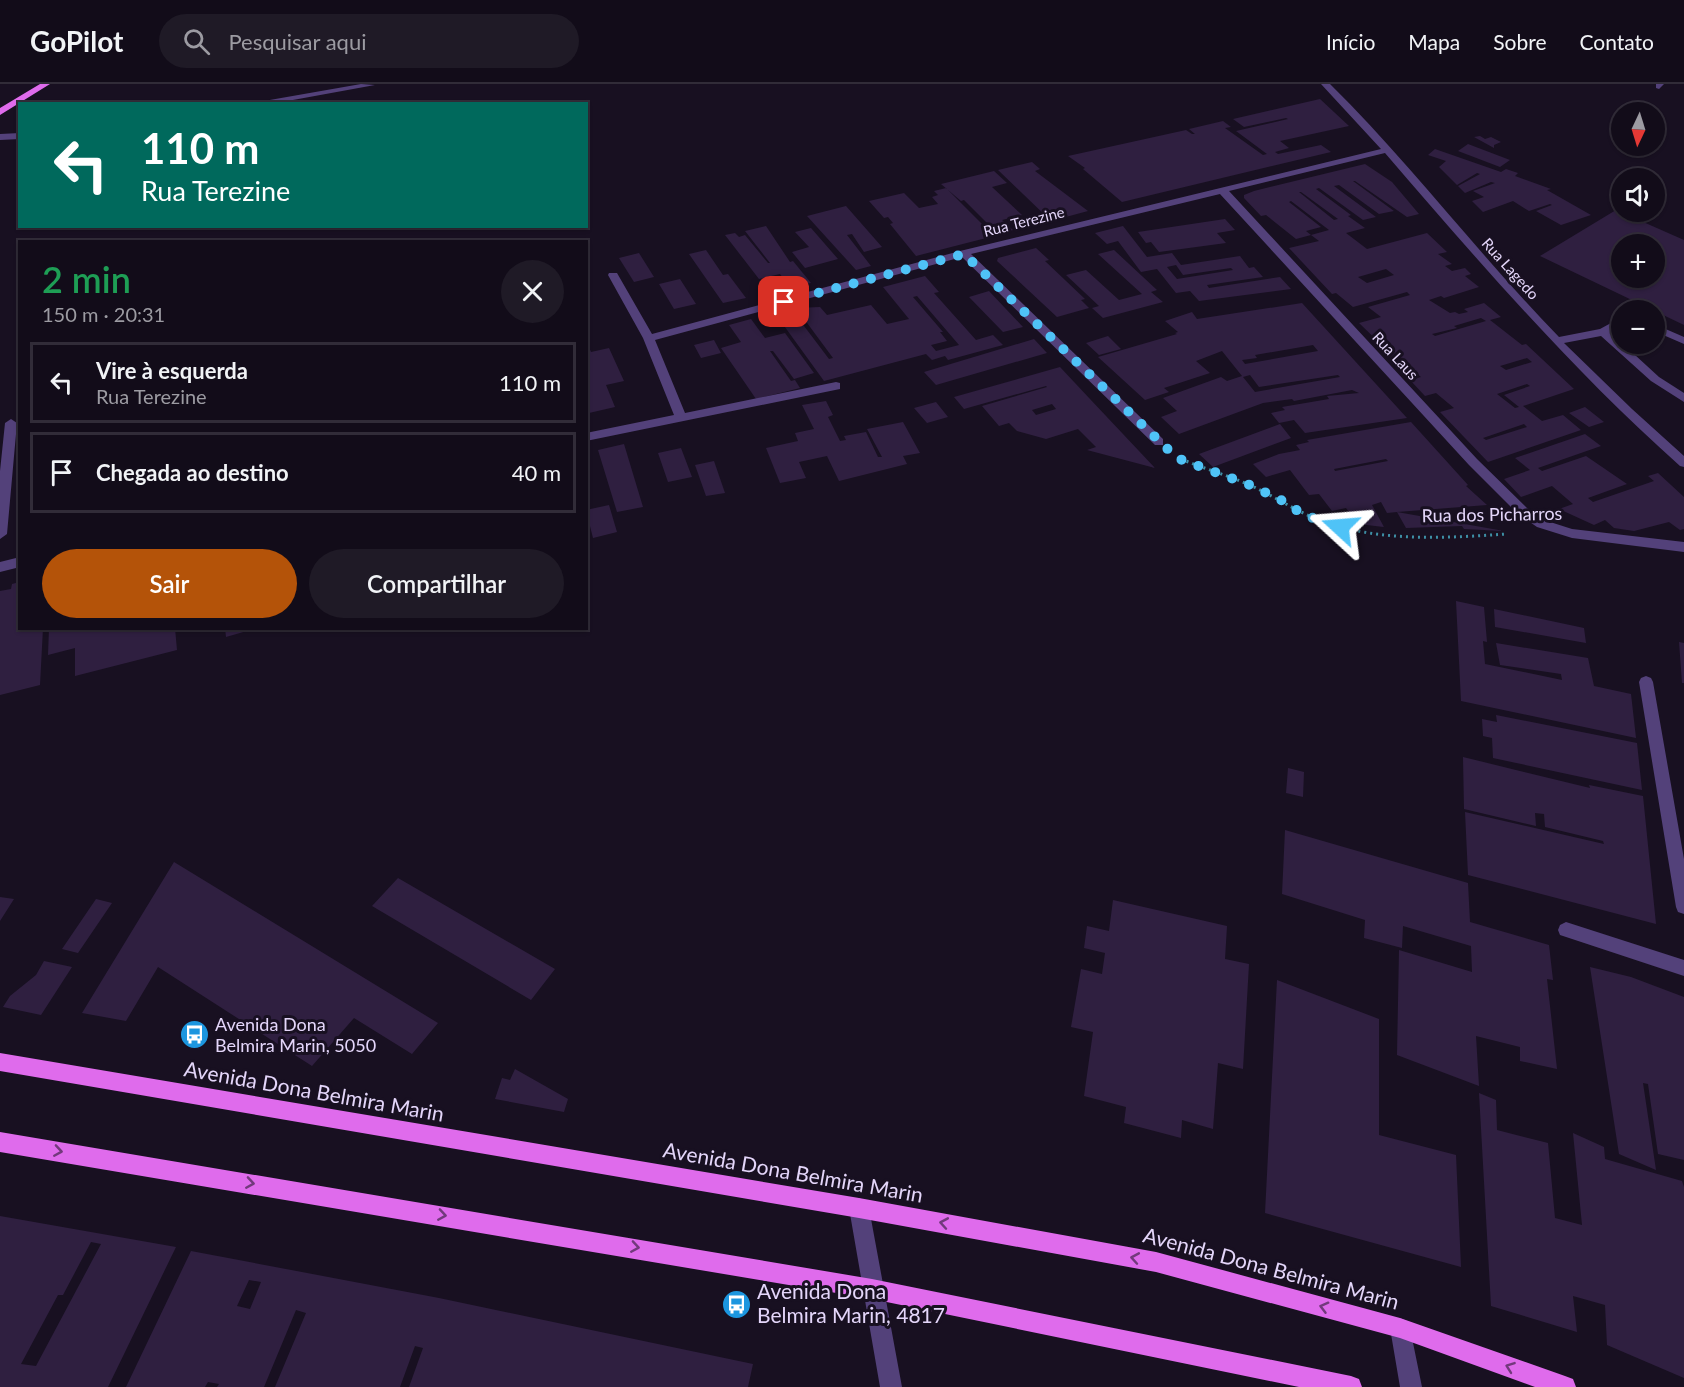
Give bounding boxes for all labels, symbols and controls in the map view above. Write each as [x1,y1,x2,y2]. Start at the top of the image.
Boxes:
search box [159,14,579,68]
text: GoPilot [30,24,123,58]
icon: search [180,25,213,58]
text: Pesquisar aqui [228,28,366,55]
text: Início [1326,29,1375,54]
text: Mapa [1408,29,1460,54]
text: Sobre [1493,29,1546,54]
text: Contato [1579,29,1654,54]
north arrow [1611,102,1665,156]
map controls [1611,102,1665,354]
text: 110 m [141,123,259,173]
icon: left [42,126,120,204]
button: sound [1611,168,1665,222]
text: Rua Terezine [141,174,290,207]
street label: Rua Terezine [981,202,1066,240]
street label: Rua Lagedo [1478,234,1543,303]
button: + [1611,234,1665,288]
text: 2 min [42,257,131,301]
button: close [501,260,564,323]
pin [758,276,809,327]
icon: arrive [767,285,800,318]
button: − [1611,300,1665,354]
text: 150 m · 20:31 [42,302,165,326]
street label: Rua Laus [1369,328,1422,383]
text: Vire à esquerda [96,357,248,384]
icon: left [45,366,78,399]
text: 110 m [499,369,561,396]
text: Rua Terezine [96,384,207,408]
icon: arrive [45,456,78,489]
text: Chegada ao destino [96,459,289,486]
text: 40 m [512,459,561,486]
position arrow [1308,495,1372,559]
street label: Rua dos Picharros [1422,502,1563,526]
button: Sair [42,549,297,618]
button: Compartilhar [309,549,564,618]
place label: Avenida Dona Belmira Marin, 5050 [215,1013,376,1056]
bus stop icon: Avenida Dona Belmira Marin, 5050 [178,1019,210,1051]
street label: Avenida Dona Belmira Marin [182,1055,446,1126]
street label: Avenida Dona Belmira Marin [661,1136,925,1207]
one-way arrow [53,1145,62,1157]
one-way arrow [245,1177,255,1189]
one-way arrow [438,1209,447,1221]
one-way arrow [939,1218,948,1230]
street label: Avenida Dona Belmira Marin [1141,1221,1402,1314]
one-way arrow [630,1241,639,1253]
one-way arrow [1131,1252,1141,1265]
place label: Avenida Dona Belmira Marin, 4817 [757,1278,945,1327]
bus stop icon: Avenida Dona Belmira Marin, 4817 [720,1288,752,1320]
one-way arrow [1319,1302,1329,1315]
one-way arrow [1505,1362,1515,1375]

